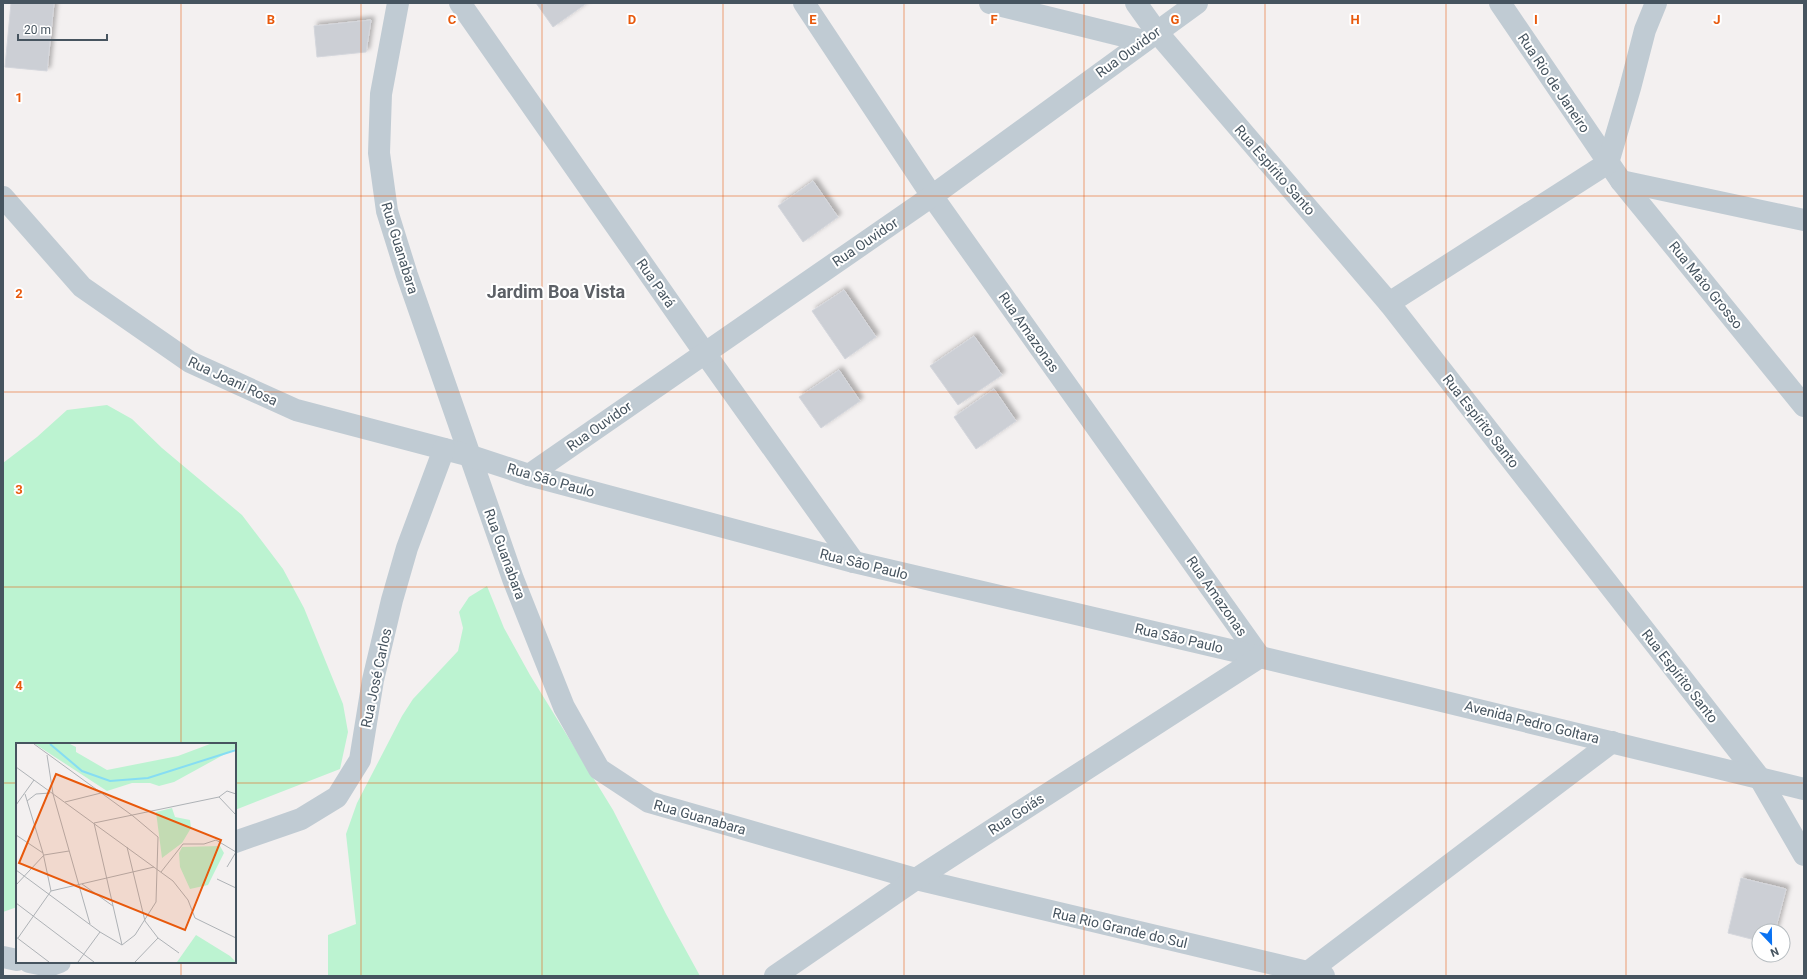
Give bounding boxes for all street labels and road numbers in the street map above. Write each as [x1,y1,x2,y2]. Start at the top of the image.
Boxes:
street label: Rua Ouvidor [1093,23,1163,81]
street label: Rua Rio de Janeiro [1515,30,1593,136]
street label: Rua Espírito Santo [1232,122,1318,218]
street label: Rua Guanabara [378,200,422,296]
street label: Rua Ouvidor [829,214,901,270]
street label: Rua Mato Grosso [1666,238,1746,332]
street label: Rua Pará [633,256,679,310]
street label: Rua Amazonas [996,289,1062,375]
street label: Rua Joani Rosa [186,353,280,409]
street label: Rua Espírito Santo [1440,371,1522,471]
street label: Rua Ouvidor [563,398,635,454]
street label: Rua São Paulo [505,460,597,500]
street label: Rua Guanabara [481,507,529,601]
street label: Rua São Paulo [818,545,910,583]
street label: Rua Amazonas [1184,553,1250,639]
street label: Rua São Paulo [1133,620,1225,656]
street label: Rua Espírito Santo [1639,626,1721,726]
street label: Rua José Carlos [358,627,394,729]
street label: Avenida Pedro Goltara [1463,698,1601,746]
street label: Rua Goiás [985,790,1047,838]
street label: Rua Guanabara [652,796,748,838]
street label: Rua Rio Grande do Sul [1051,905,1189,951]

